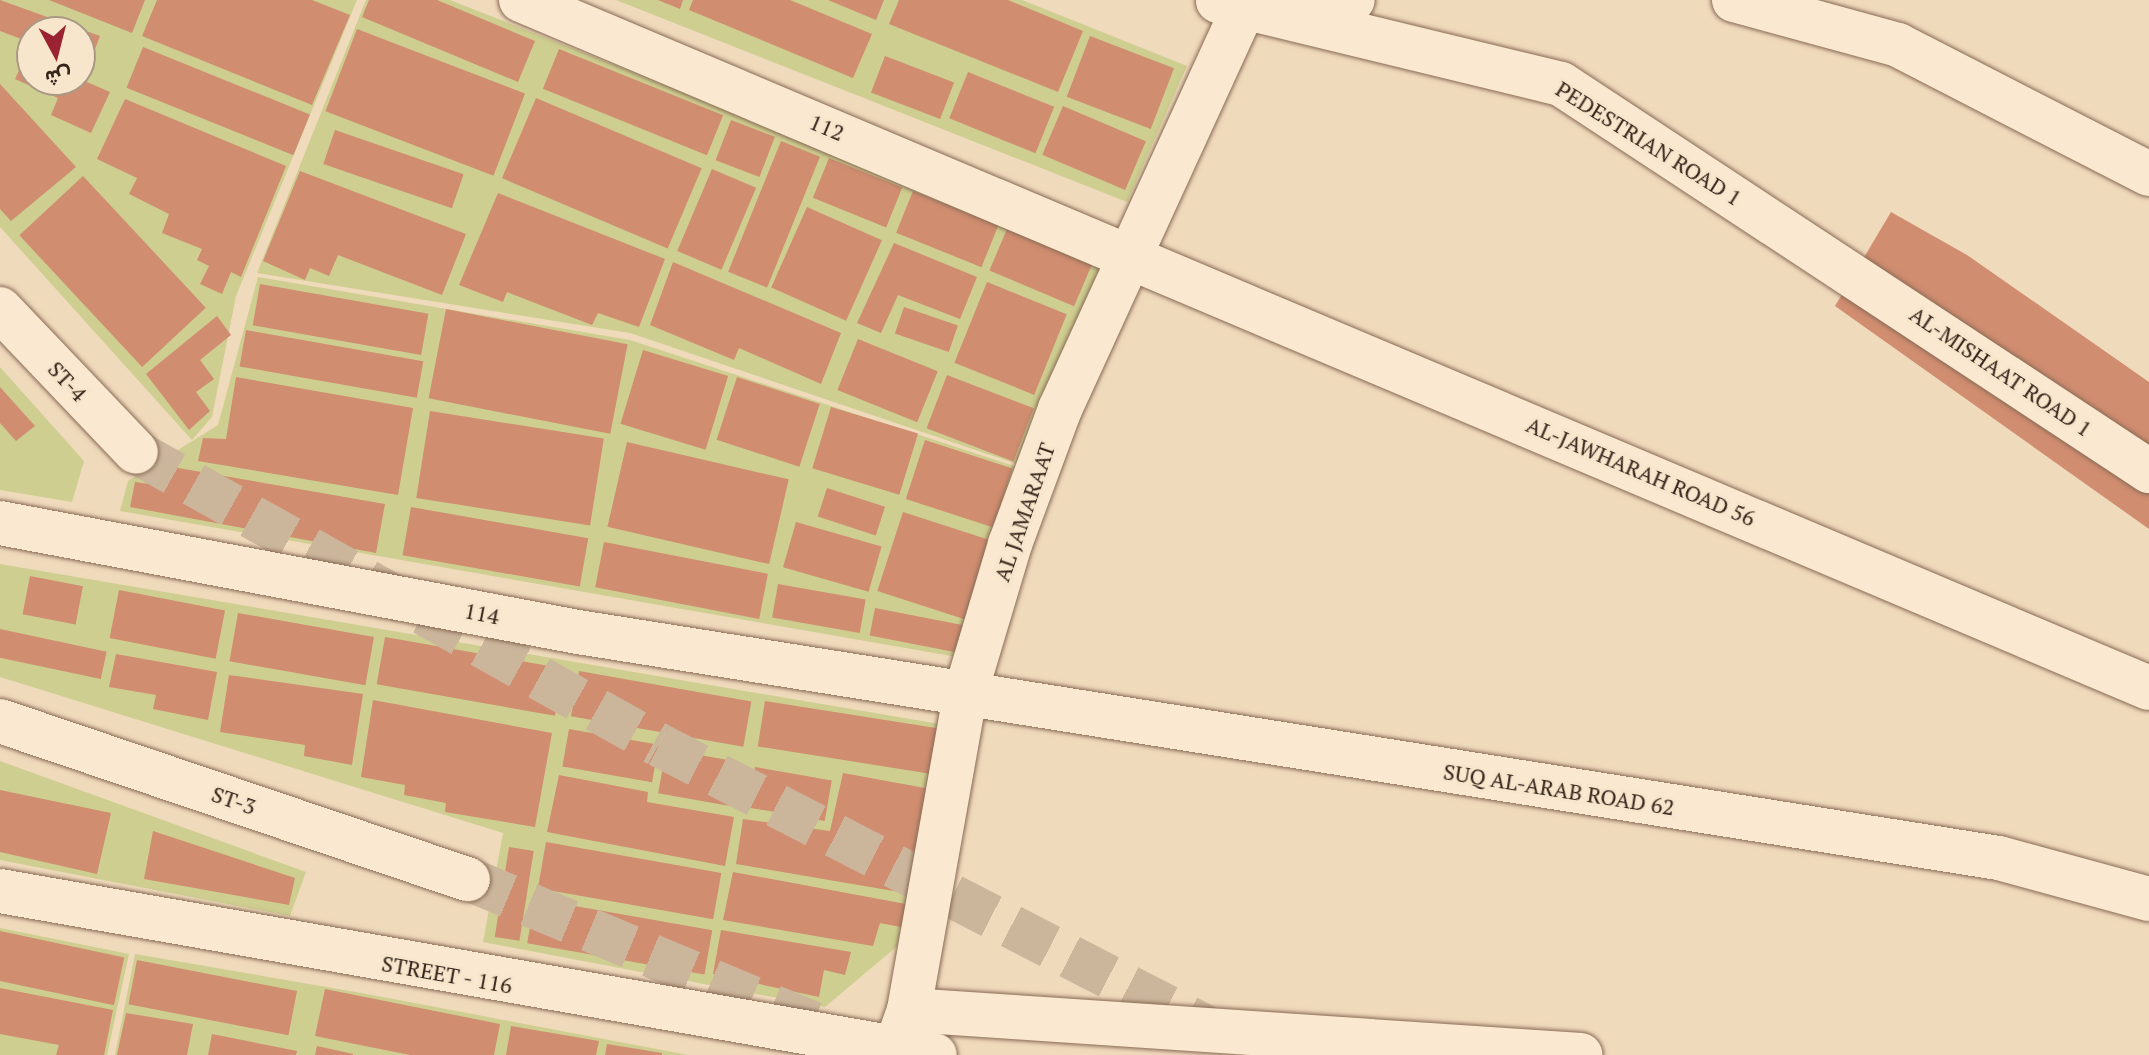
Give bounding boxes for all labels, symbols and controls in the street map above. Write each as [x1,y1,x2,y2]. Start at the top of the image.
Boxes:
north arrow [16,16,96,96]
text: ش [44,62,74,94]
street label: PEDESTRIAN ROAD 1 [1551,75,1747,211]
street label: 112 [806,108,848,146]
street label: AL-MISHAAT ROAD 1 [1905,300,2097,442]
street label: ST-4 [43,356,93,406]
street label: AL-JAWHARAH ROAD 56 [1522,411,1760,531]
street label: AL JAMARAAT [988,439,1060,585]
street label: 114 [462,597,502,629]
street label: SUQ AL-ARAB ROAD 62 [1441,758,1677,820]
street label: ST-3 [208,780,260,820]
street label: STREET - 116 [379,949,515,999]

